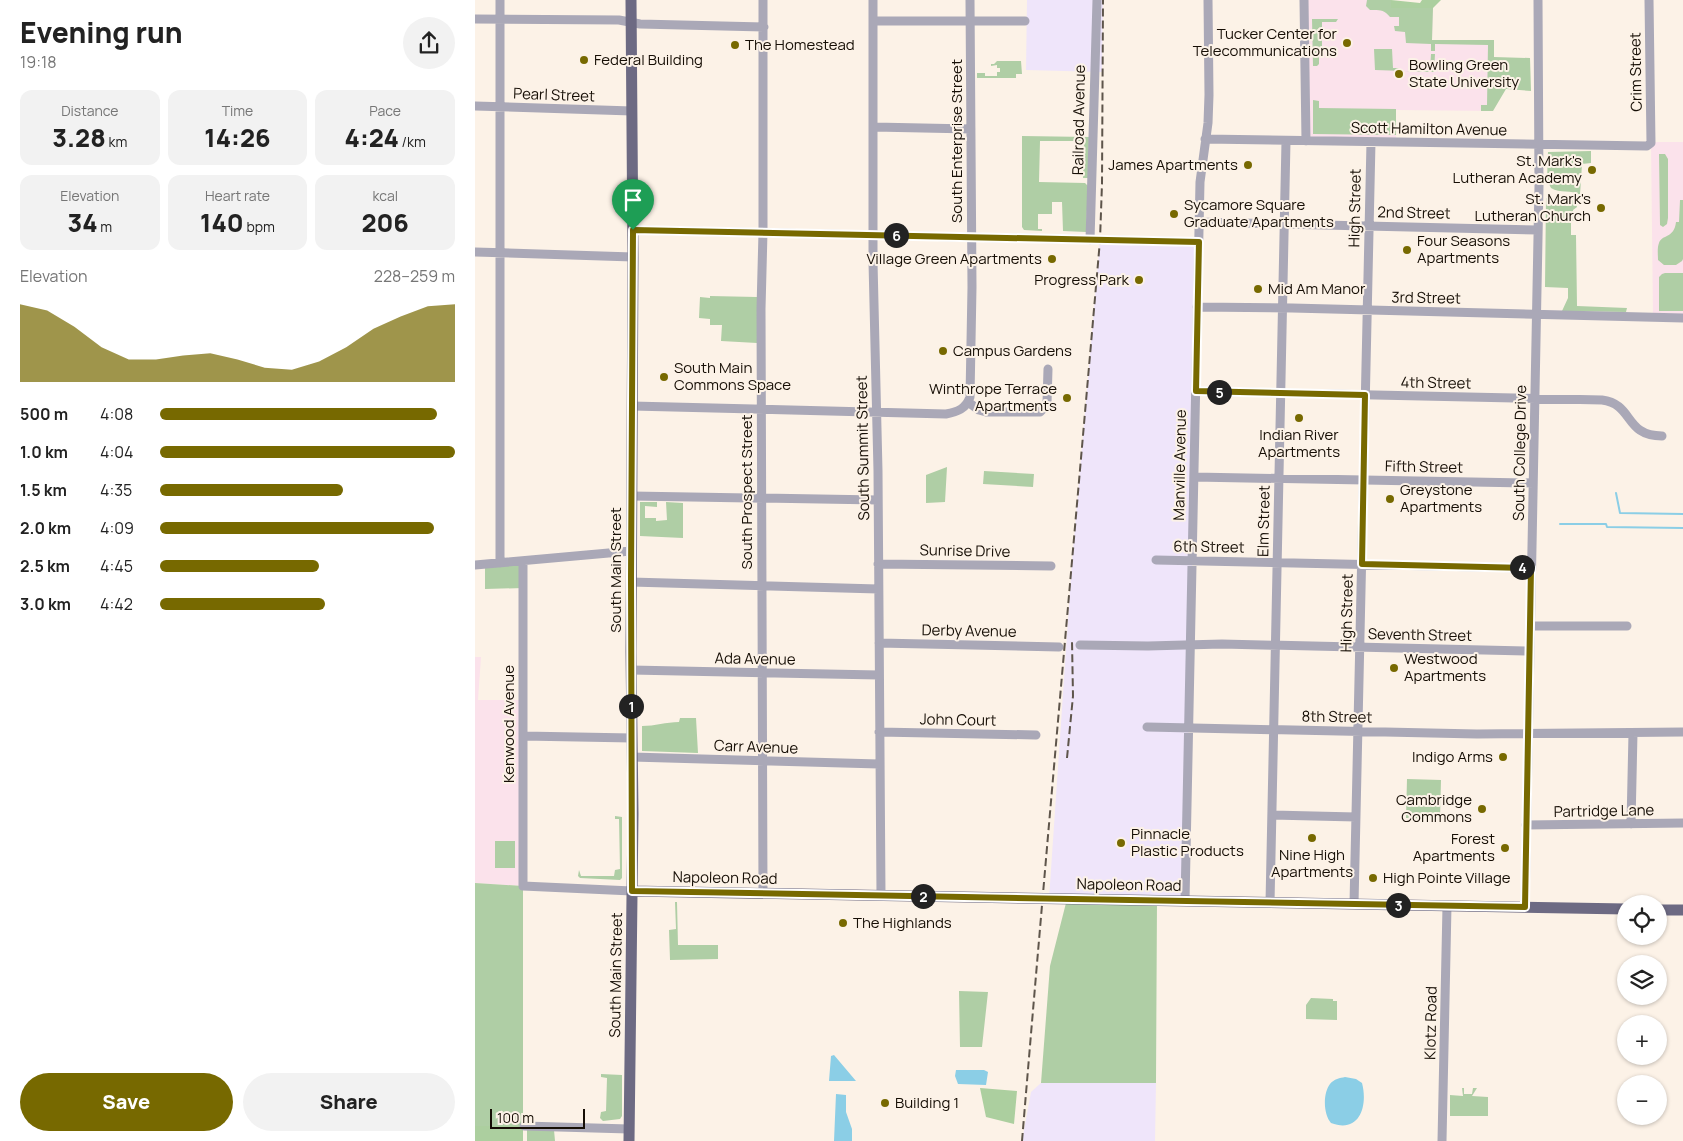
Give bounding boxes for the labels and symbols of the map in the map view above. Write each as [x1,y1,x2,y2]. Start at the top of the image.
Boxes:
place label: Tucker Center for Telecommunications [1193,23,1338,61]
street label: Crim Street [1624,32,1647,112]
place label: The Homestead [745,34,855,55]
marker: Tucker Center for Telecommunications [1341,37,1353,49]
marker: The Homestead [729,39,741,51]
place label: Federal Building [594,49,703,70]
marker: Federal Building [578,54,590,66]
place label: Bowling Green State University [1409,54,1519,92]
street label: South Enterprise Street [946,59,967,223]
street label: Railroad Avenue [1067,64,1090,175]
marker: Bowling Green State University [1393,68,1405,80]
street label: Pearl Street [513,83,595,106]
street label: Scott Hamilton Avenue [1351,117,1508,140]
place label: St. Mark's Lutheran Academy [1453,150,1582,188]
place label: James Apartments [1108,154,1238,175]
marker: James Apartments [1242,159,1254,171]
marker: St. Mark's Lutheran Academy [1586,164,1598,176]
street label: High Street [1343,169,1366,247]
pin [612,179,654,230]
place label: St. Mark's Lutheran Church [1474,188,1591,226]
place label: Sycamore Square Graduate Apartments [1184,194,1334,232]
street label: 2nd Street [1377,201,1451,224]
marker: St. Mark's Lutheran Church [1595,202,1607,214]
marker: Sycamore Square Graduate Apartments [1168,208,1180,220]
pin: 6 [883,222,909,248]
place label: Four Seasons Apartments [1417,230,1510,268]
marker: Four Seasons Apartments [1401,244,1413,256]
place label: Village Green Apartments [867,248,1042,269]
marker: Village Green Apartments [1046,253,1058,265]
place label: Progress Park [1034,269,1130,290]
marker: Progress Park [1133,274,1145,286]
place label: Mid Am Manor [1268,278,1366,299]
marker: Mid Am Manor [1252,283,1264,295]
street label: 3rd Street [1391,286,1461,309]
place label: Campus Gardens [953,340,1072,361]
marker: Campus Gardens [937,345,949,357]
place label: South Main Commons Space [674,357,791,395]
marker: South Main Commons Space [658,371,670,383]
street label: 4th Street [1400,371,1472,394]
street label: South Summit Street [851,375,874,521]
place label: Winthrope Terrace Apartments [929,378,1057,416]
pin: 5 [1207,380,1231,404]
street label: South College Drive [1508,385,1531,521]
marker: Winthrope Terrace Apartments [1061,392,1073,404]
street label: Manville Avenue [1168,409,1191,521]
marker: Indian River Apartments [1293,412,1305,424]
street label: South Prospect Street [736,415,757,569]
place label: Indian River Apartments [1258,424,1340,462]
street label: Fifth Street [1385,455,1463,478]
place label: Greystone Apartments [1400,479,1482,517]
street label: Elm Street [1252,485,1275,557]
marker: Greystone Apartments [1384,493,1396,505]
street label: South Main Street [605,507,626,633]
street label: 6th Street [1173,535,1245,558]
street label: Sunrise Drive [919,539,1011,562]
pin: 4 [1509,554,1535,580]
street label: High Street [1335,574,1358,652]
street label: Derby Avenue [921,619,1017,642]
street label: Seventh Street [1368,623,1472,646]
street label: Ada Avenue [714,647,796,670]
place label: Westwood Apartments [1404,648,1486,686]
marker: Westwood Apartments [1388,662,1400,674]
street label: Kenwood Avenue [498,665,519,783]
pin: 1 [619,694,643,718]
street label: 8th Street [1301,705,1373,728]
street label: John Court [920,708,996,731]
street label: Carr Avenue [714,735,799,758]
place label: Indigo Arms [1412,746,1493,767]
marker: Indigo Arms [1497,751,1509,763]
place label: Cambridge Commons [1396,789,1472,827]
street label: Partridge Lane [1554,799,1655,822]
marker: Cambridge Commons [1476,803,1488,815]
place label: Pinnacle Plastic Products [1131,823,1244,861]
place label: Forest Apartments [1413,828,1495,866]
marker: Nine High Apartments [1306,832,1318,844]
marker: Pinnacle Plastic Products [1115,837,1127,849]
marker: Forest Apartments [1499,842,1511,854]
place label: Nine High Apartments [1271,844,1353,882]
street label: Napoleon Road [672,866,778,889]
place label: High Pointe Village [1383,867,1511,888]
marker: High Pointe Village [1367,872,1379,884]
street label: Napoleon Road [1076,873,1182,896]
pin: 2 [911,884,935,908]
pin: 3 [1385,892,1411,918]
street label: South Main Street [604,912,627,1038]
place label: The Highlands [853,912,952,933]
marker: The Highlands [837,917,849,929]
street label: Klotz Road [1419,986,1442,1060]
place label: Building 1 [895,1092,959,1113]
marker: Building 1 [879,1097,891,1109]
scale bar [490,1106,585,1129]

